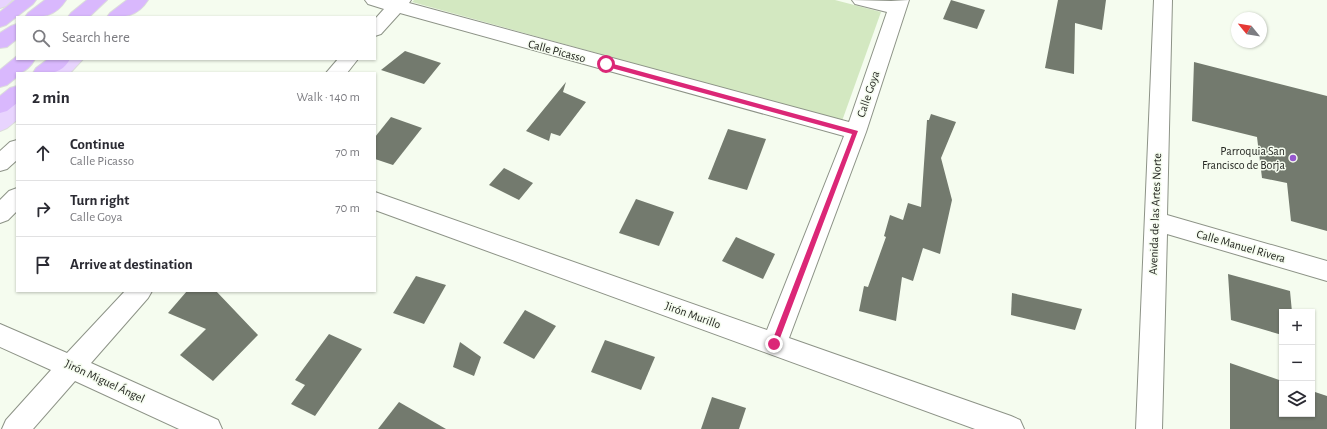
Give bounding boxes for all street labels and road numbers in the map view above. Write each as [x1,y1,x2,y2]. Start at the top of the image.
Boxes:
street label: Calle Picasso [527,38,587,64]
street label: Calle Goya [854,69,883,119]
street label: Avenida de las Artes Norte [1147,153,1163,275]
street label: Calle Manuel Rivera [1195,228,1287,265]
street label: Jirón Murillo [664,299,723,331]
street label: Jirón Miguel Ángel [63,356,147,405]

